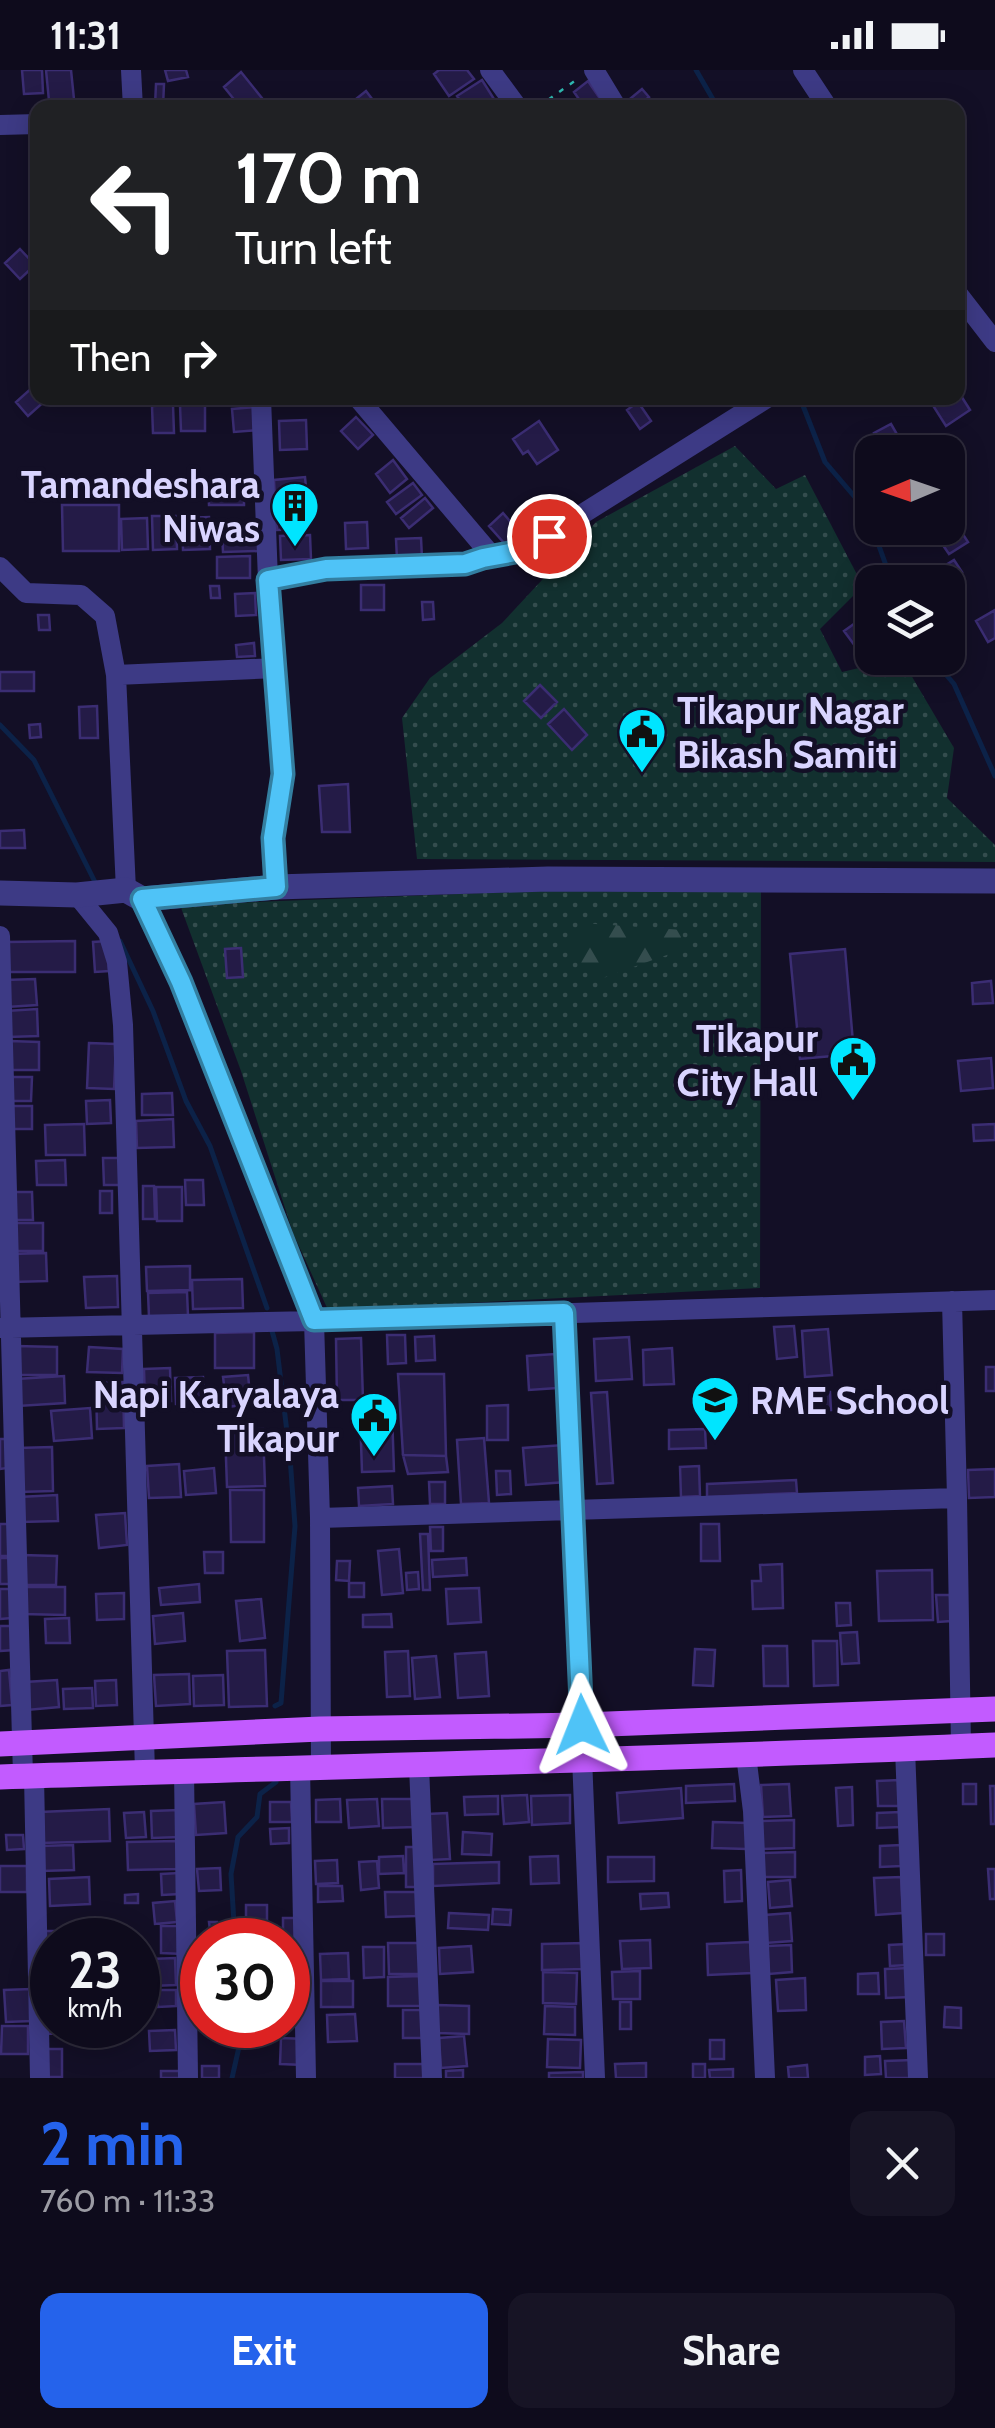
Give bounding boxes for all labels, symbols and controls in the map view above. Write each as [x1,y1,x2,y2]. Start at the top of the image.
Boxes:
text: 11:31 [50,12,121,59]
text: 170 m [235,135,422,221]
icon: left [70,140,200,270]
text: Turn left [235,221,392,275]
icon: right [171,330,226,385]
text: Then [70,334,151,381]
north arrow [855,435,965,545]
map controls [855,435,965,675]
place label: Tamandeshara Niwas [21,461,260,552]
building icon: Tamandeshara Niwas [269,480,321,548]
pin [507,494,592,579]
icon: arrive [522,509,577,564]
button: layers [855,565,965,675]
place label: Tikapur Nagar Bikash Samiti [677,687,904,778]
public building icon: Tikapur Nagar Bikash Samiti [616,706,668,774]
place label: Tikapur City Hall [677,1015,818,1106]
public building icon: Tikapur City Hall [827,1034,879,1102]
place label: Napi Karyalaya Tikapur [93,1371,339,1462]
school or university icon: RME School [689,1374,741,1442]
place label: RME School [750,1377,949,1424]
public building icon: Napi Karyalaya Tikapur [348,1390,400,1458]
position arrow [530,1673,634,1777]
speed limit sign: 30 [180,1918,310,2048]
text: 23 [68,1940,122,2001]
text: km/h [68,1993,122,2023]
text: 2 min [40,2107,185,2180]
button: close [850,2111,955,2216]
text: 760 m · 11:33 [40,2181,215,2220]
button: Exit [40,2293,488,2408]
button: Share [508,2293,955,2408]

